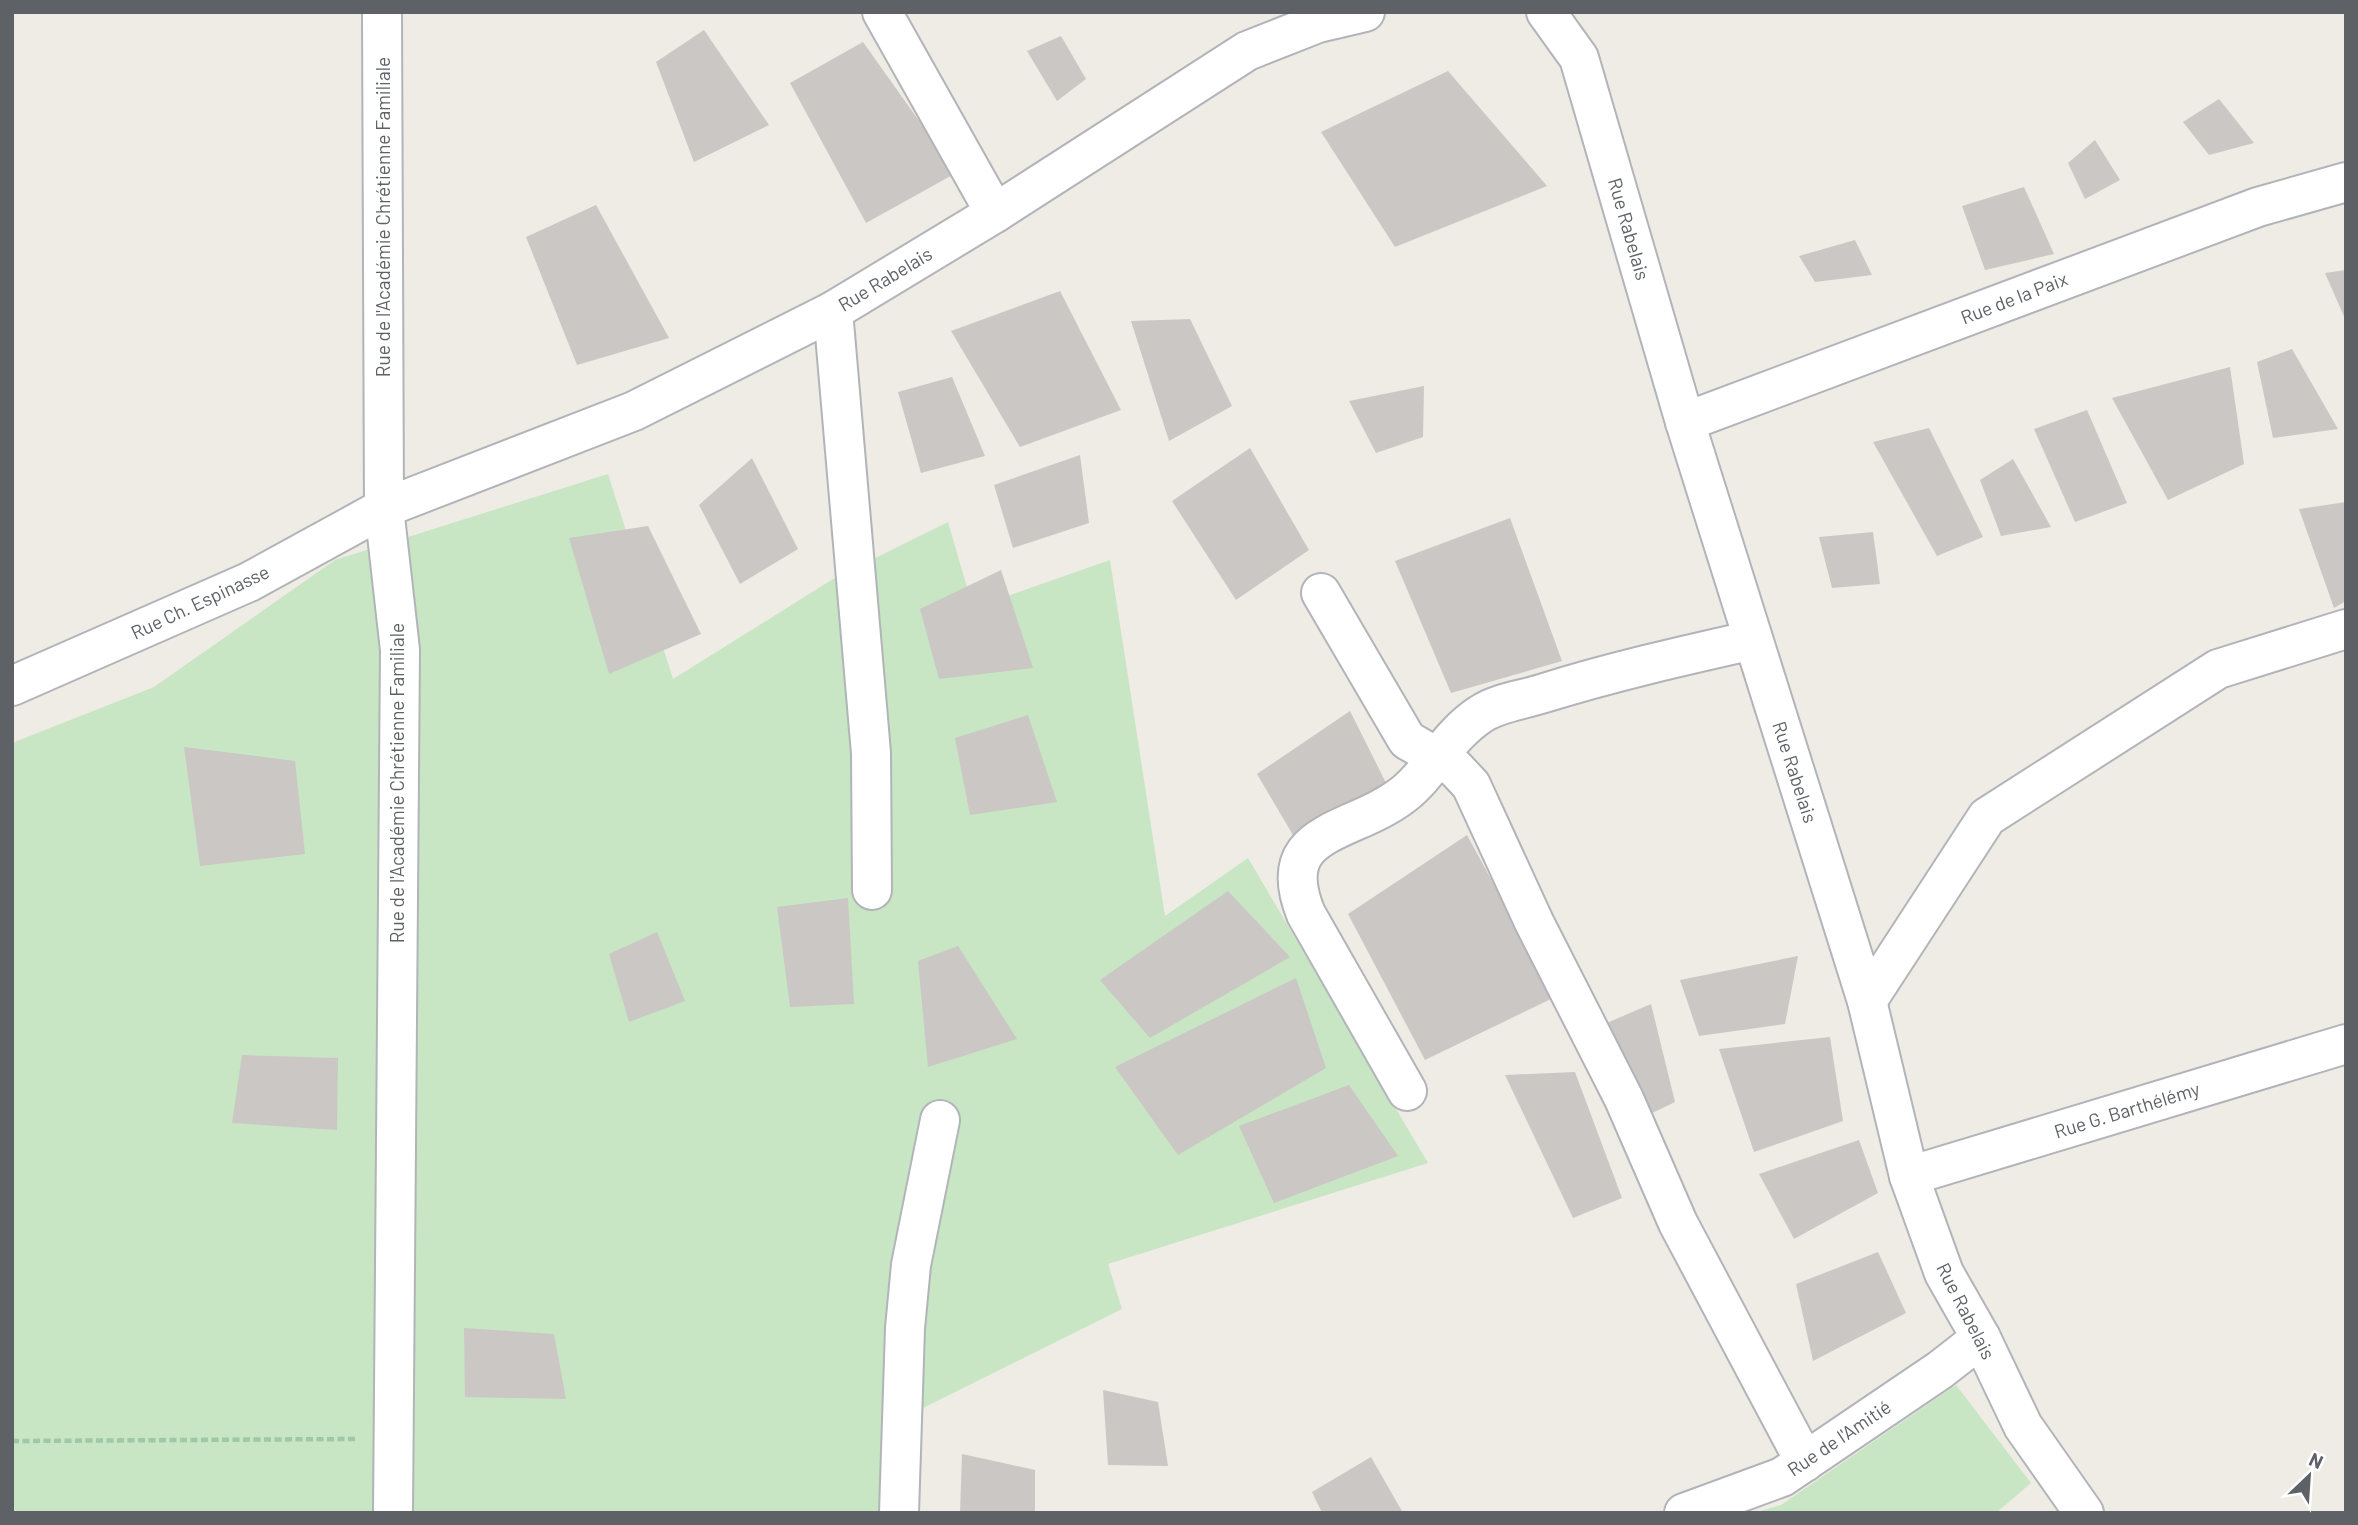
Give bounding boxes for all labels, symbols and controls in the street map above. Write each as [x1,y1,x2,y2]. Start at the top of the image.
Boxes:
street label: Rue de l'Académie Chrétienne Familiale [371,57,394,377]
street label: Rue Rabelais [1604,175,1655,283]
street label: Rue Rabelais [834,242,936,316]
street label: Rue de la Paix [1957,267,2071,328]
street label: Rue Ch. Espinasse [127,559,273,644]
street label: Rue de l'Académie Chrétienne Familiale [385,623,408,943]
street label: Rue Rabelais [1768,718,1823,826]
street label: Rue G. Barthélémy [2051,1076,2203,1143]
street label: Rue Rabelais [1932,1259,2001,1363]
street label: Rue de l'Amitié [1783,1395,1895,1481]
north arrow [2274,1441,2344,1511]
text: N [2306,1447,2327,1473]

